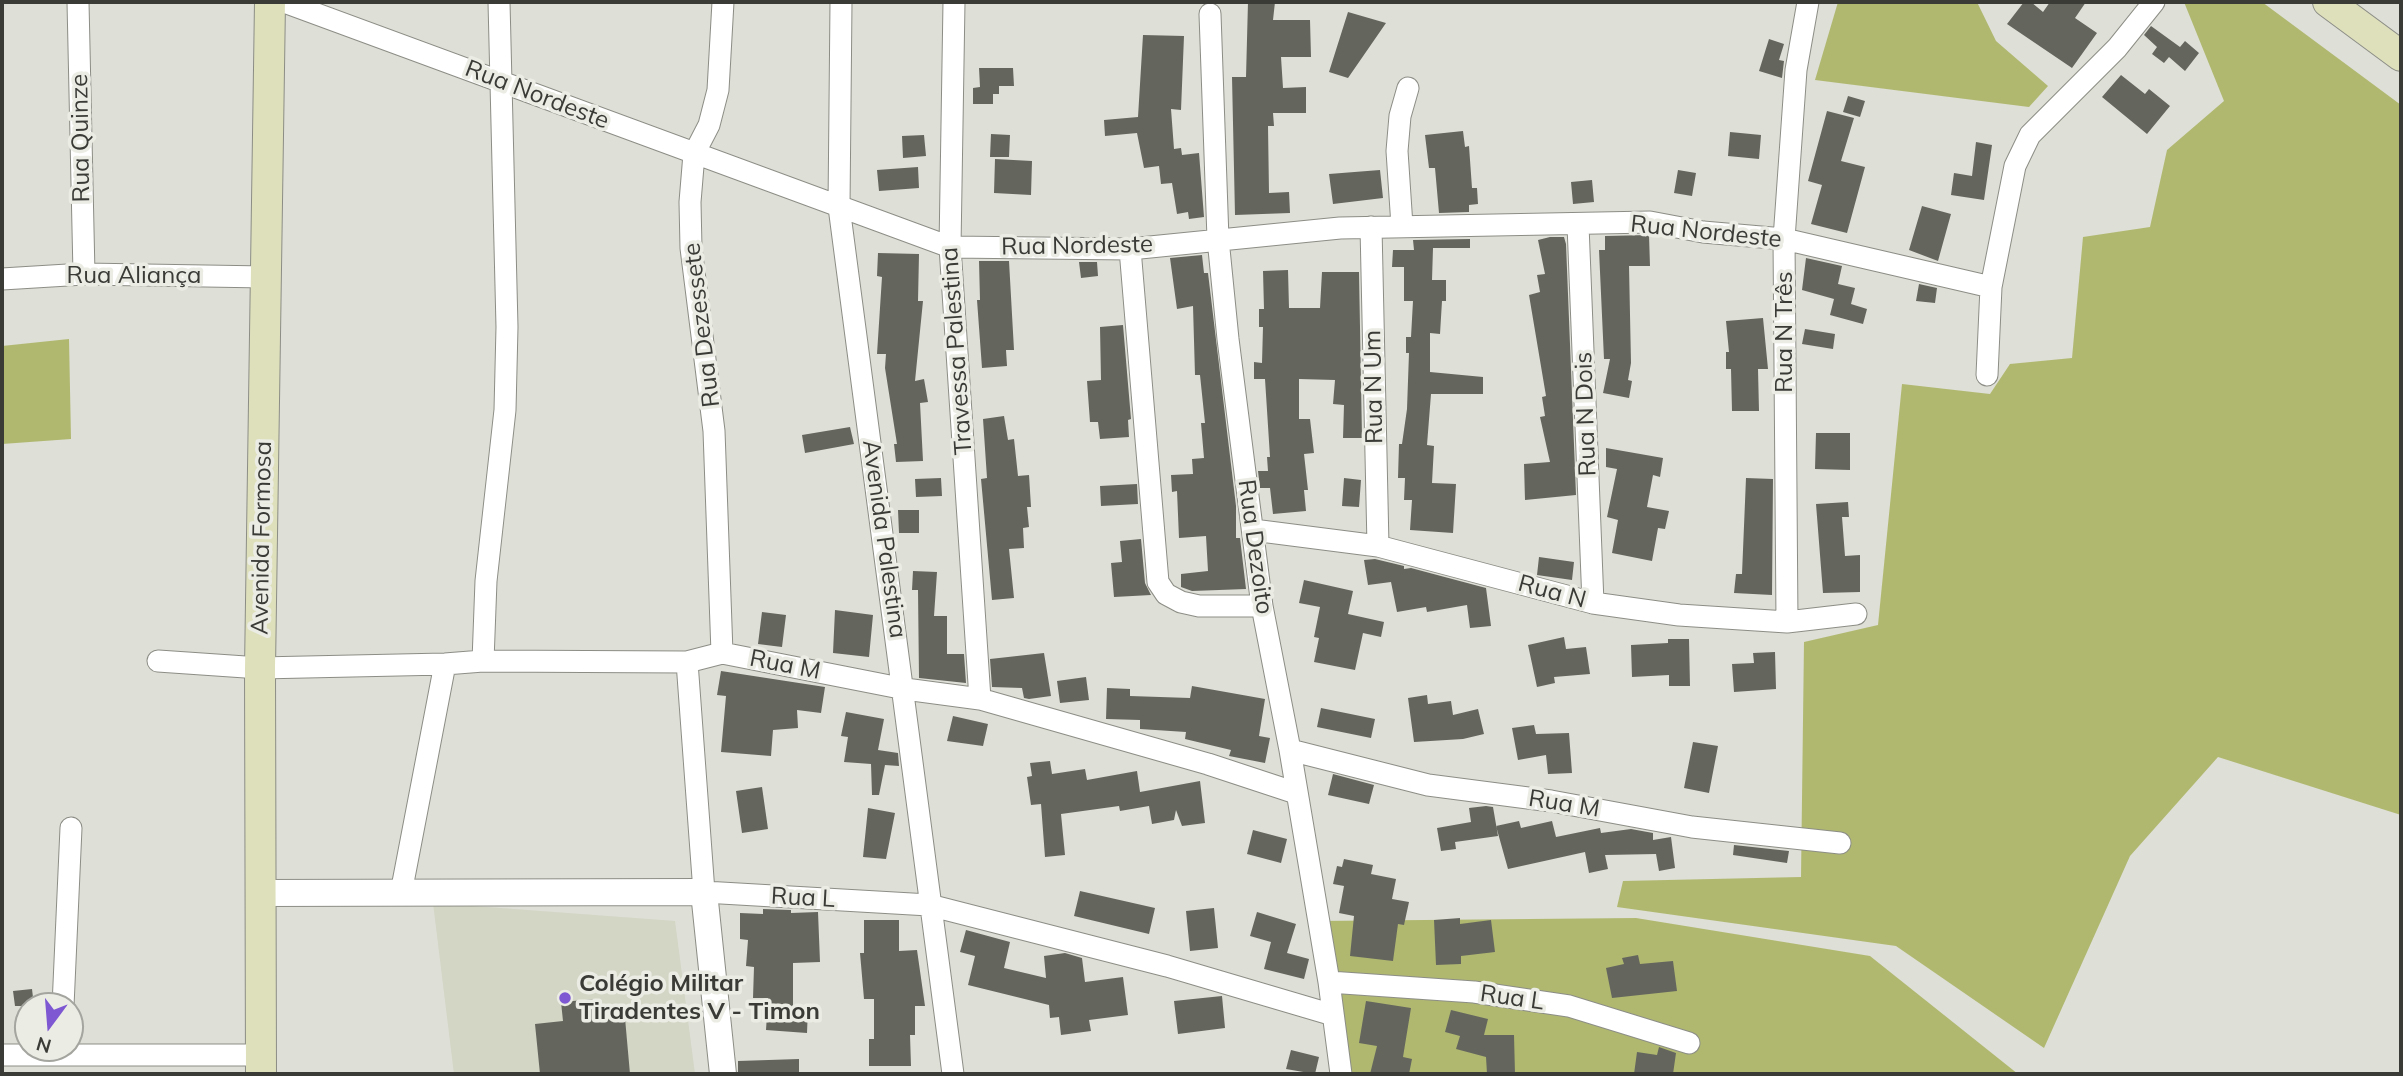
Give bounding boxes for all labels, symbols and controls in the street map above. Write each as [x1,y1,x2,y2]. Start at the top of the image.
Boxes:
street label: Rua Nordeste [461,54,613,136]
street label: Rua Quinze [65,73,97,203]
street label: Rua Nordeste [1629,210,1783,254]
street label: Rua Nordeste [1001,230,1153,262]
street label: Rua Dezessete [678,241,726,409]
street label: Travessa Palestina [935,246,979,456]
street label: Rua Aliança [67,262,201,290]
street label: Rua N Três [1771,271,1799,393]
street label: Rua N Um [1359,330,1389,444]
street label: Rua N Dois [1569,351,1603,477]
street label: Avenida Palestina [856,438,912,640]
street label: Avenida Formosa [246,441,278,635]
street label: Rua Dezoito [1231,478,1279,616]
street label: Rua N [1515,569,1589,615]
street label: Rua M [747,644,823,686]
street label: Rua M [1526,784,1602,824]
street label: Rua L [770,882,836,914]
place label: Colégio Militar Tiradentes V - Timon [579,970,820,1026]
street label: Rua L [1478,979,1546,1017]
marker: Colégio Militar Tiradentes V - Timon [557,990,573,1006]
north arrow [14,992,84,1062]
text: N [34,1032,54,1059]

